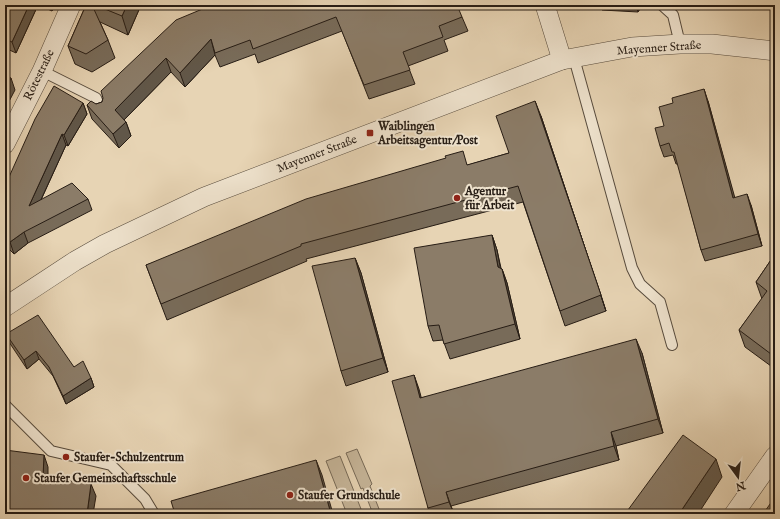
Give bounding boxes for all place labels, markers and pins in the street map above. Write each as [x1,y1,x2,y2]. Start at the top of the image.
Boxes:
place label: Waiblingen Arbeitsagentur/Post [377,119,479,149]
marker: Waiblingen Arbeitsagentur/Post [365,128,375,138]
place label: Agentur für Arbeit [464,184,515,213]
marker: Agentur für Arbeit [452,193,462,203]
place label: Staufer-Schulzentrum [74,450,185,465]
marker: Staufer-Schulzentrum [61,452,71,462]
place label: Staufer Gemeinschaftsschule [34,471,177,486]
marker: Staufer Gemeinschaftsschule [21,473,31,483]
place label: Staufer Grundschule [298,488,401,503]
marker: Staufer Grundschule [285,490,295,500]

